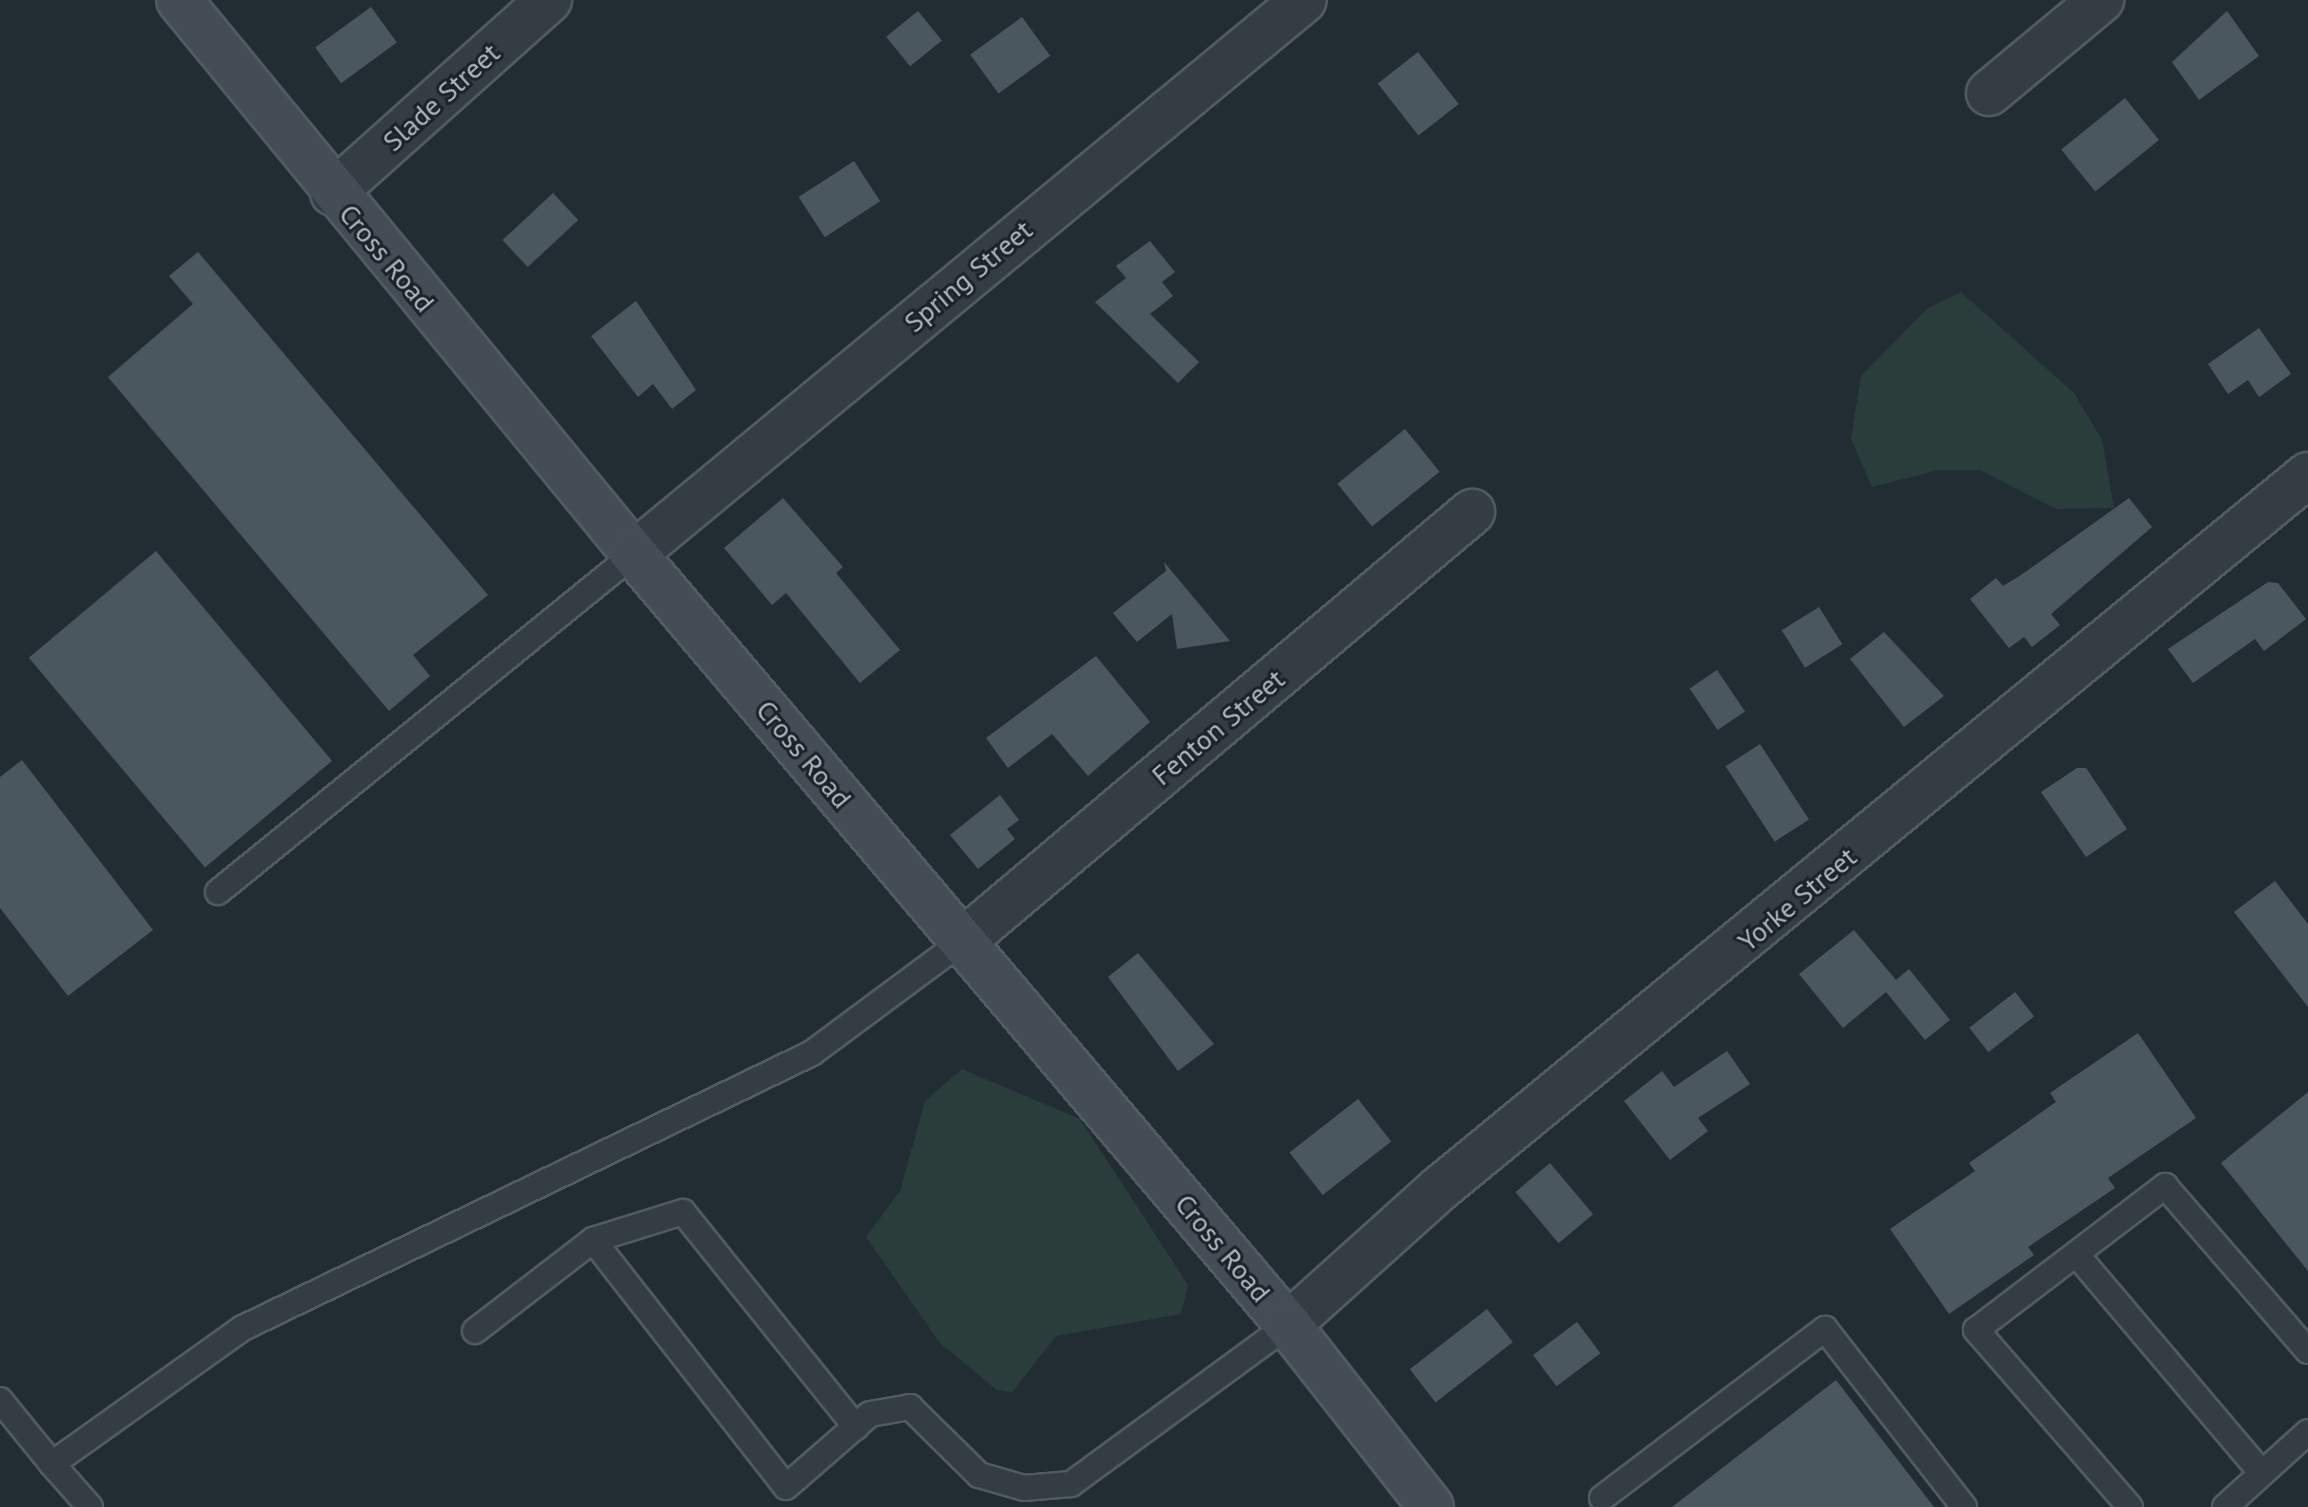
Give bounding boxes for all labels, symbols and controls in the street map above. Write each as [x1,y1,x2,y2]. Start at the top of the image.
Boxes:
street label: Slade Street [376,36,506,158]
street label: Cross Road [332,197,442,319]
street label: Spring Street [897,213,1039,339]
street label: Fenton Street [1145,662,1291,792]
street label: Cross Road [749,693,859,815]
street label: Yorke Street [1731,840,1863,958]
street label: Cross Road [1168,1187,1278,1309]

